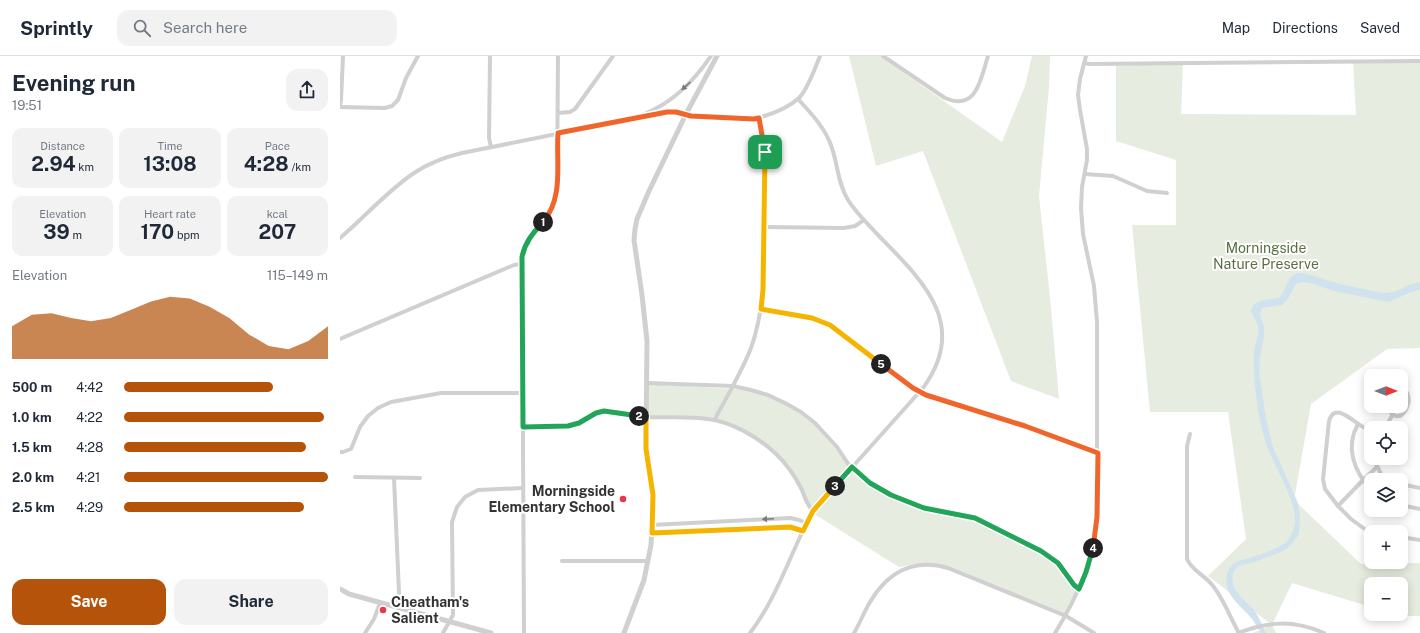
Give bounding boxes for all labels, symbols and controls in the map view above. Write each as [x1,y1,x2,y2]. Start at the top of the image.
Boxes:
search box [117,10,397,46]
text: Sprintly [20,17,93,39]
icon: search [131,17,153,39]
text: Search here [163,19,247,36]
text: Map [1222,20,1250,36]
text: Directions [1272,20,1338,36]
text: Saved [1360,20,1400,36]
button: share [286,69,328,111]
text: Evening run [12,70,136,96]
one-way arrow [681,82,692,91]
text: 19:51 [12,98,42,113]
pin [748,135,782,169]
text: Distance [40,140,85,152]
text: Time [157,140,183,152]
text: Pace [265,140,290,152]
icon: arrive [754,141,776,163]
text: 2.94 [31,152,76,176]
text: 13:08 [143,152,197,176]
text: 4:28 [244,152,289,176]
text: km [76,161,94,173]
text: /km [289,161,311,173]
text: Elevation [39,208,86,220]
text: Heart rate [144,208,196,220]
text: kcal [267,208,288,220]
pin: 1 [533,212,553,232]
text: 1 [541,216,545,228]
text: 39 [43,220,70,244]
text: 170 [140,220,174,244]
text: 207 [258,220,296,244]
text: m [70,229,82,241]
text: bpm [174,229,200,241]
park label: Morningside Nature Preserve [1213,240,1319,272]
text: Elevation [12,268,67,283]
text: 115–149 m [267,268,328,283]
pin: 5 [871,354,891,374]
text: 5 [877,358,885,370]
north arrow [1364,369,1408,413]
map controls [1364,369,1408,621]
text: 500 m [12,380,52,395]
text: 4:42 [76,380,103,395]
pin: 2 [629,406,649,426]
text: 1.0 km [12,410,52,425]
text: 4:22 [76,410,103,425]
text: 2 [636,410,643,422]
button: locate [1364,421,1408,465]
text: 1.5 km [12,440,52,455]
text: 4:28 [76,440,104,455]
text: 2.0 km [12,470,54,485]
text: 4:21 [76,470,100,485]
button: layers [1364,473,1408,517]
pin: 3 [825,476,845,496]
text: 3 [831,480,839,492]
place label: Morningside Elementary School [488,483,615,515]
marker: Morningside Elementary School [618,494,628,504]
text: 2.5 km [12,500,55,515]
text: 4:29 [76,500,103,515]
one-way arrow [762,516,774,523]
button: + [1364,525,1408,569]
pin: 4 [1083,538,1103,558]
text: 4 [1089,542,1097,554]
button: − [1364,577,1408,621]
button: Save [12,579,166,625]
button: Share [174,579,328,625]
place label: Cheatham's Salient [391,594,469,626]
marker: Cheatham's Salient [378,605,388,615]

